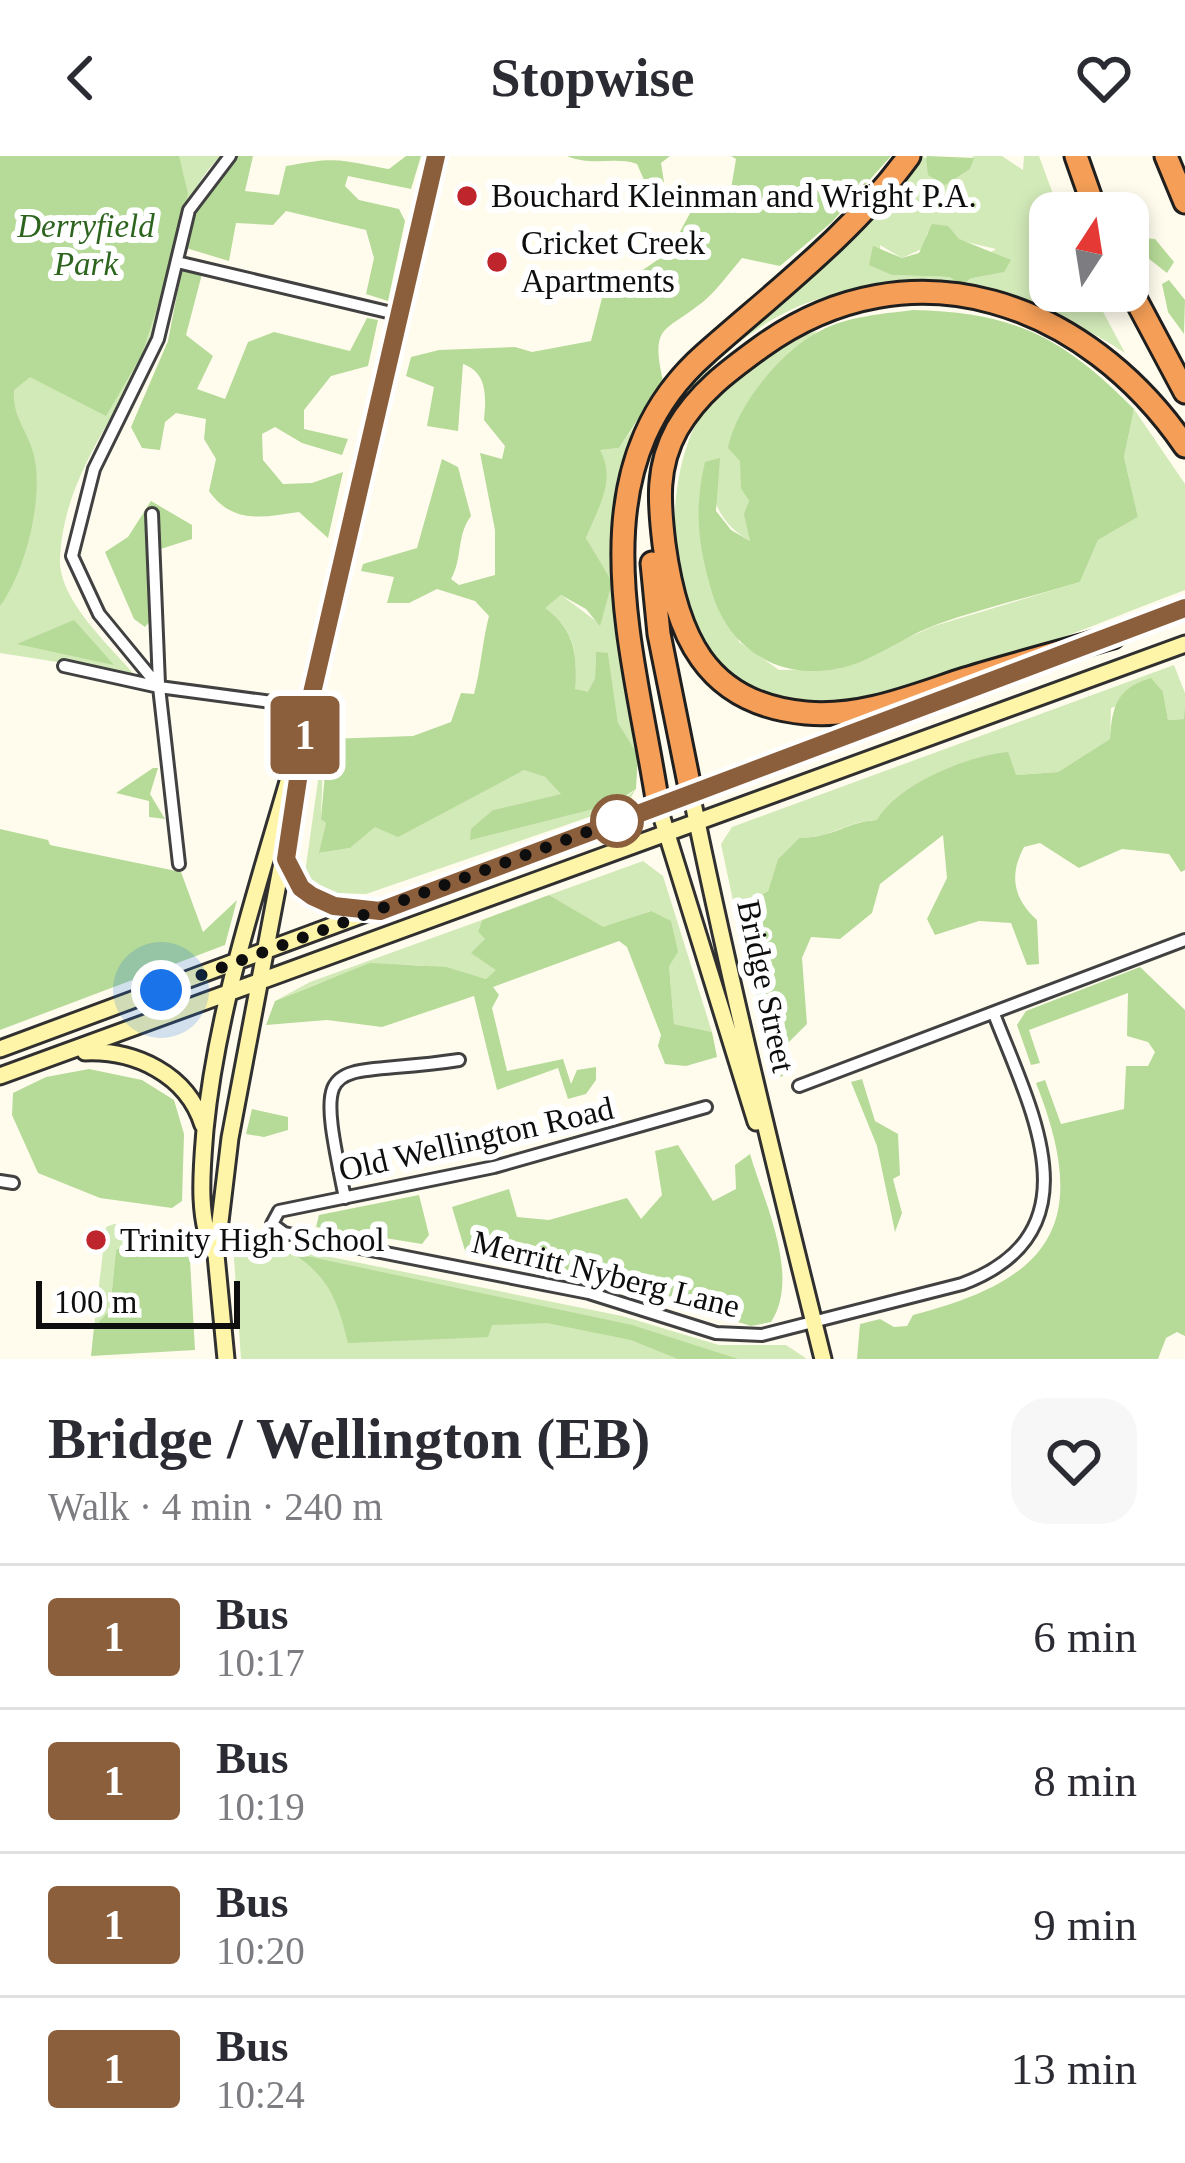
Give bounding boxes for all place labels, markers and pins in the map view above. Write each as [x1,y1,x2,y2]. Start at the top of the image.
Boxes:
place label: Bouchard Kleinman and Wright P.A. [491,178,977,214]
marker: Bouchard Kleinman and Wright P.A. [454,183,480,209]
place label: Cricket Creek Apartments [521,225,706,299]
marker: Cricket Creek Apartments [484,249,510,275]
unlabelled marker [592,796,642,846]
place label: Trinity High School [120,1222,385,1258]
marker: Trinity High School [83,1227,109,1253]

